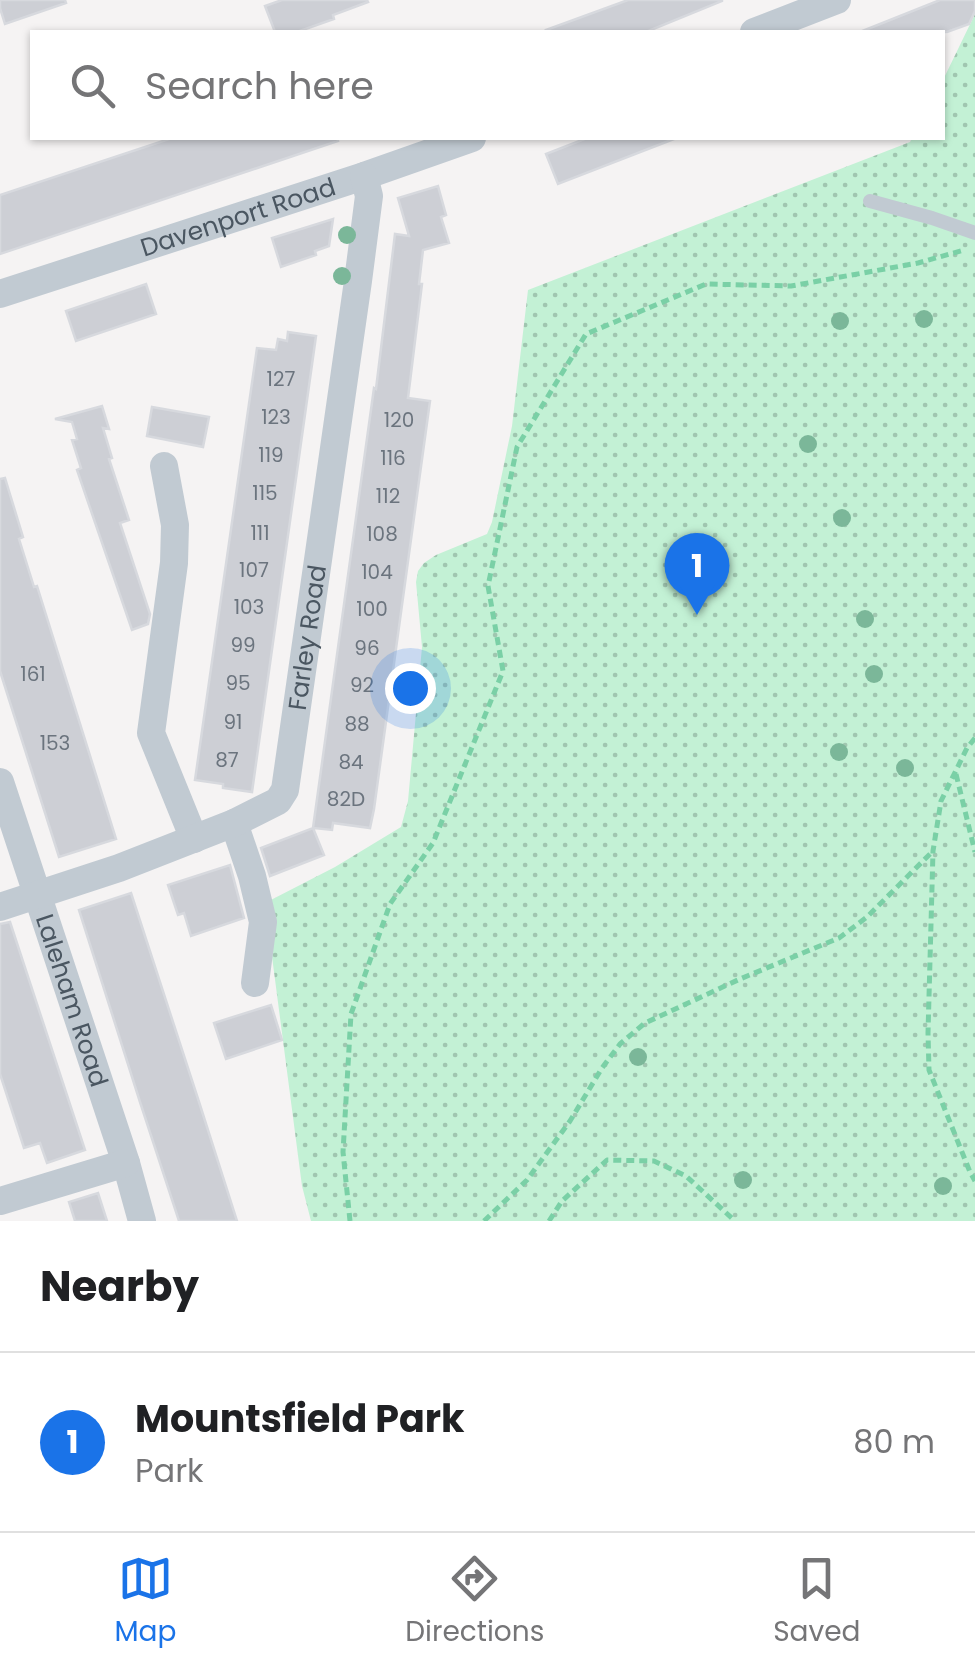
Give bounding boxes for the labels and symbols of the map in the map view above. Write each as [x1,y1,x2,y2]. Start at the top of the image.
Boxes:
street label: Davenport Road [136,169,340,265]
house number: 127 [267,365,295,393]
house number: 123 [261,403,291,431]
house number: 120 [384,406,414,434]
house number: 119 [258,441,284,469]
house number: 116 [380,444,406,472]
house number: 115 [252,479,278,507]
house number: 112 [376,482,400,510]
house number: 111 [250,519,270,547]
house number: 108 [366,520,398,548]
pin: 1 [664,532,730,615]
house number: 107 [239,556,269,584]
house number: 104 [361,558,393,586]
street label: Farley Road [280,563,335,712]
house number: 103 [234,593,264,621]
house number: 100 [356,595,388,623]
house number: 99 [230,631,256,659]
house number: 96 [354,634,380,662]
house number: 161 [20,660,46,688]
your location [385,663,436,714]
house number: 95 [225,669,251,697]
house number: 92 [350,671,374,699]
house number: 91 [224,708,243,736]
house number: 88 [344,710,370,738]
house number: 153 [40,729,70,757]
house number: 87 [215,746,239,774]
house number: 84 [338,748,364,776]
house number: 82D [327,785,365,813]
street label: Laleham Road [27,910,117,1091]

